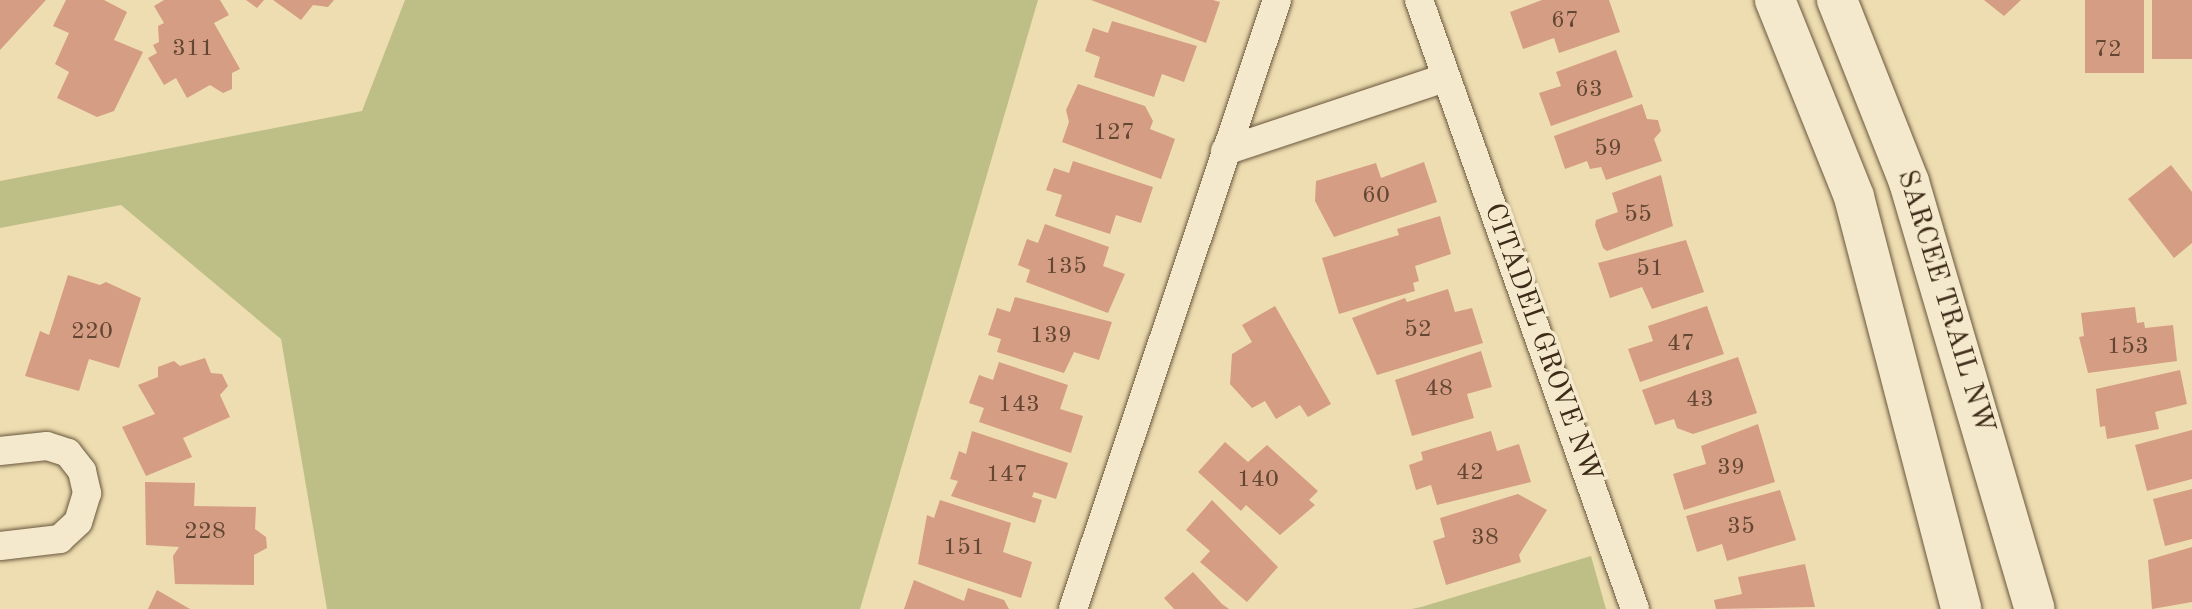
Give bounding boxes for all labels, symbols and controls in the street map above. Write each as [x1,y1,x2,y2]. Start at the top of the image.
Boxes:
house number: 67 [1551,8,1579,36]
house number: 311 [172,36,214,64]
house number: 72 [2094,37,2122,65]
house number: 63 [1575,77,1603,105]
house number: 127 [1093,120,1135,148]
house number: 59 [1594,136,1622,164]
street label: SARCEE TRAIL NW [1889,166,2001,438]
house number: 60 [1362,183,1390,211]
street label: CITADEL GROVE NW [1476,199,1608,487]
house number: 55 [1624,202,1652,230]
house number: 135 [1045,254,1087,282]
house number: 51 [1636,256,1664,284]
house number: 52 [1404,317,1432,345]
house number: 220 [71,319,113,347]
house number: 139 [1030,323,1072,351]
house number: 47 [1667,331,1695,359]
house number: 153 [2107,334,2149,362]
house number: 48 [1425,376,1453,404]
house number: 43 [1686,387,1714,415]
house number: 143 [998,392,1040,420]
house number: 39 [1717,455,1745,483]
house number: 42 [1456,460,1484,488]
house number: 147 [986,462,1028,490]
house number: 140 [1237,467,1279,495]
house number: 35 [1727,514,1755,542]
house number: 228 [184,519,226,547]
house number: 38 [1471,525,1499,553]
house number: 151 [943,535,985,563]

